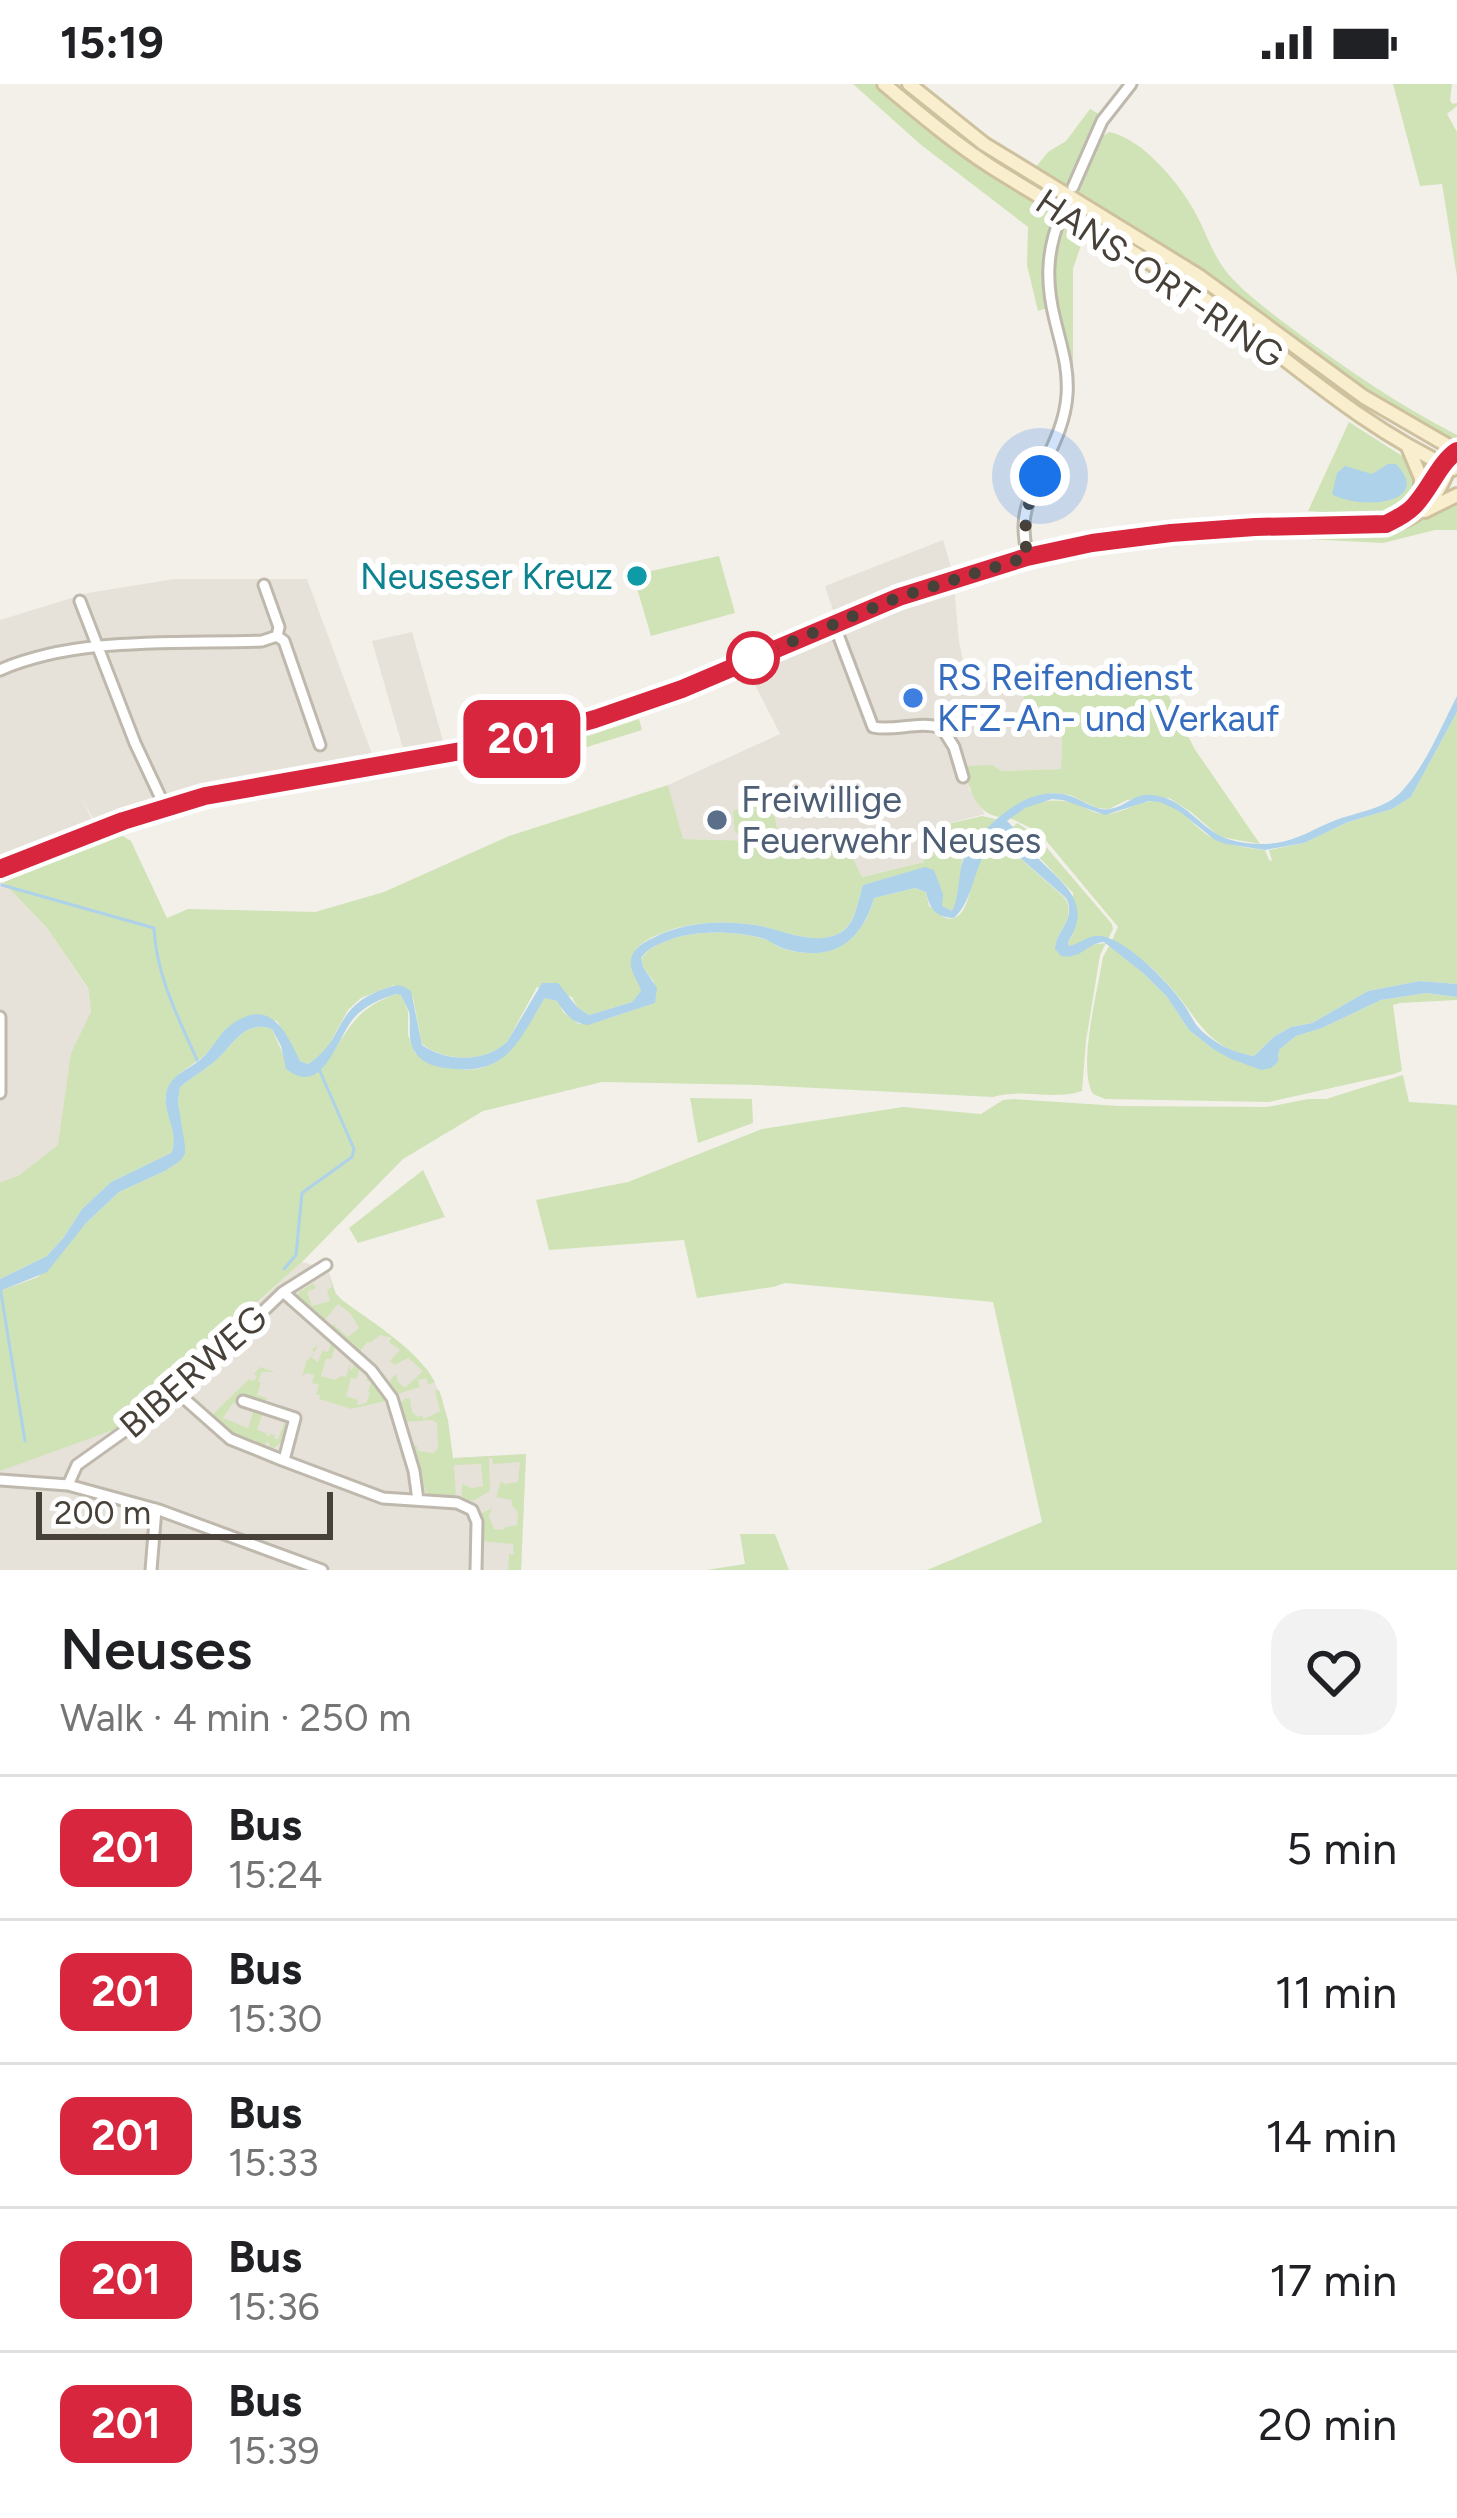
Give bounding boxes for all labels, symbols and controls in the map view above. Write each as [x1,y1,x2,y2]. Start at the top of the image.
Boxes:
text: 15:19 [60,15,164,69]
street label: HANS-ORT-RING [1028,180,1292,377]
your location [1010,446,1070,506]
place label: Neuseser Kreuz [360,555,613,598]
marker: Neuseser Kreuz [624,563,650,589]
unlabelled marker [728,633,778,683]
place label: RS Reifendienst KFZ-An- und Verkauf [937,656,1280,740]
marker: RS Reifendienst KFZ-An- und Verkauf [900,685,926,711]
line badge: 201 [453,700,591,778]
text: 201 [487,713,557,764]
place label: Freiwillige Feuerwehr Neuses [741,778,1041,862]
marker: Freiwillige Feuerwehr Neuses [704,807,730,833]
street label: BIBERWEG [111,1296,276,1447]
scale bar [36,1486,333,1539]
text: 200 m [54,1493,151,1532]
button: heart [1271,1609,1397,1735]
text: Neuses [60,1615,252,1683]
text: Walk · 4 min · 250 m [60,1694,411,1741]
text: Bus [228,1797,302,1851]
text: 5 min [1286,1821,1397,1875]
text: 201 [91,1822,161,1873]
text: 15:24 [228,1851,322,1898]
text: Bus [228,1941,302,1995]
text: 11 min [1275,1965,1397,2019]
text: 201 [91,1966,161,2017]
text: 15:30 [228,1995,323,2042]
text: Bus [228,2085,302,2139]
text: 14 min [1266,2109,1397,2163]
text: 201 [91,2110,161,2161]
text: 15:33 [228,2139,319,2186]
text: Bus [228,2229,302,2283]
text: 17 min [1269,2253,1397,2307]
text: 201 [91,2254,161,2305]
text: 15:36 [228,2283,320,2330]
text: Bus [228,2373,302,2427]
text: 20 min [1258,2397,1397,2451]
text: 201 [91,2398,161,2449]
text: 15:39 [228,2427,320,2474]

